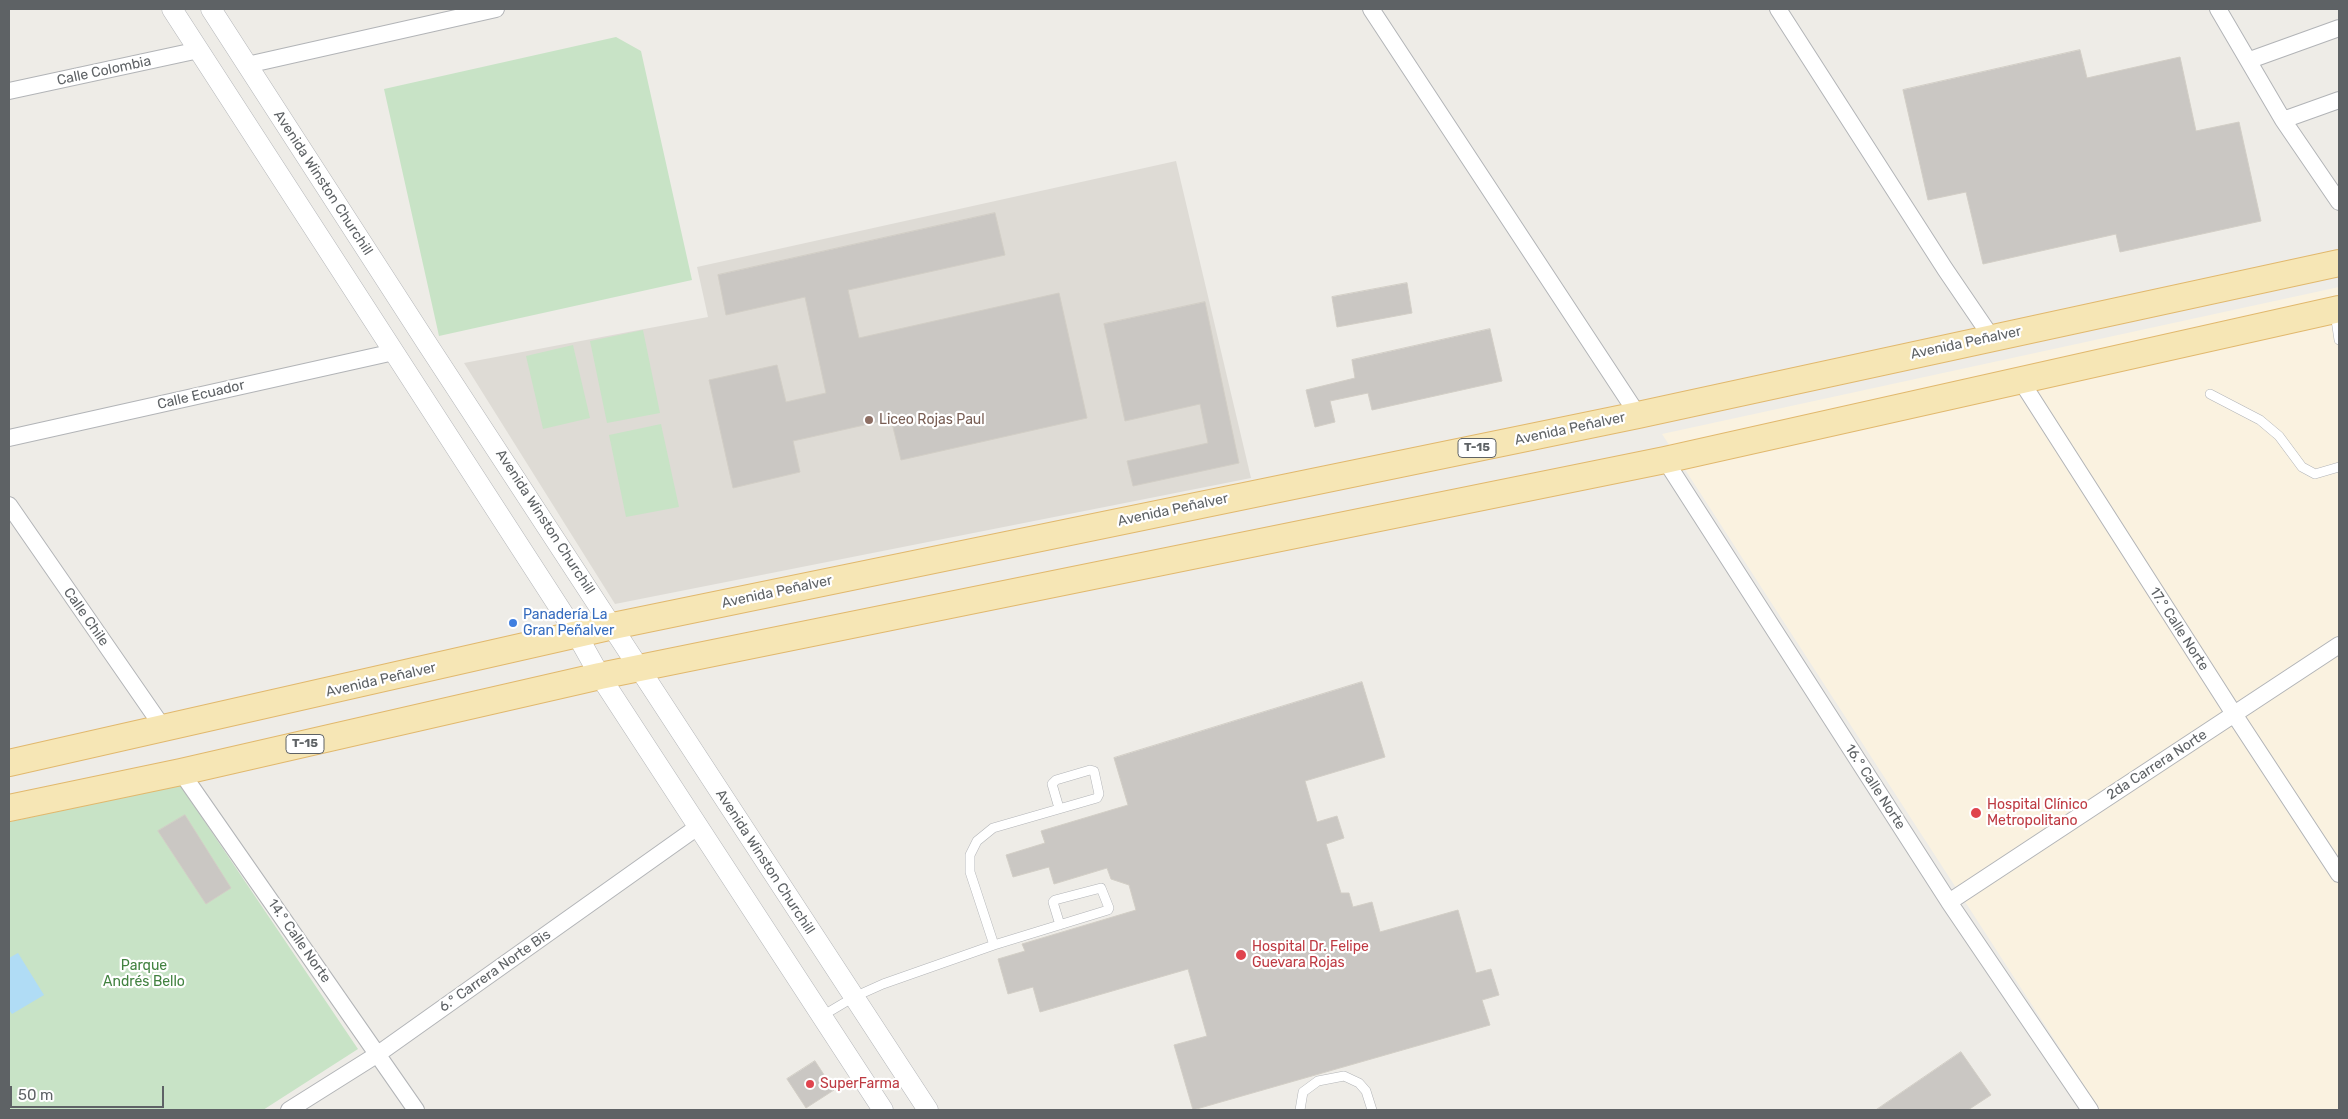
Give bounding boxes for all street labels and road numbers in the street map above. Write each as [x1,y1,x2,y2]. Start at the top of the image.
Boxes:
street label: Calle Colombia [55,53,153,89]
street label: Avenida Winston Churchill [270,107,376,259]
street label: Avenida Peñalver [1909,323,2023,363]
street label: Calle Ecuador [156,377,246,413]
street label: Avenida Peñalver [1513,409,1627,449]
road number: T-15 [1458,438,1496,458]
street label: Avenida Winston Churchill [492,446,598,598]
street label: Avenida Peñalver [1116,490,1230,530]
street label: Avenida Peñalver [720,572,834,612]
street label: Calle Chile [60,584,112,650]
street label: 17.° Calle Norte [2146,584,2212,674]
street label: Avenida Peñalver [324,659,438,701]
street label: 2da Carrera Norte [2104,726,2210,804]
road number: T-15 [286,734,324,754]
street label: 16.° Calle Norte [1841,741,1909,833]
street label: Avenida Winston Churchill [712,786,818,938]
street label: 14.° Calle Norte [264,896,334,986]
street label: 6.° Carrera Norte Bis [436,926,554,1016]

